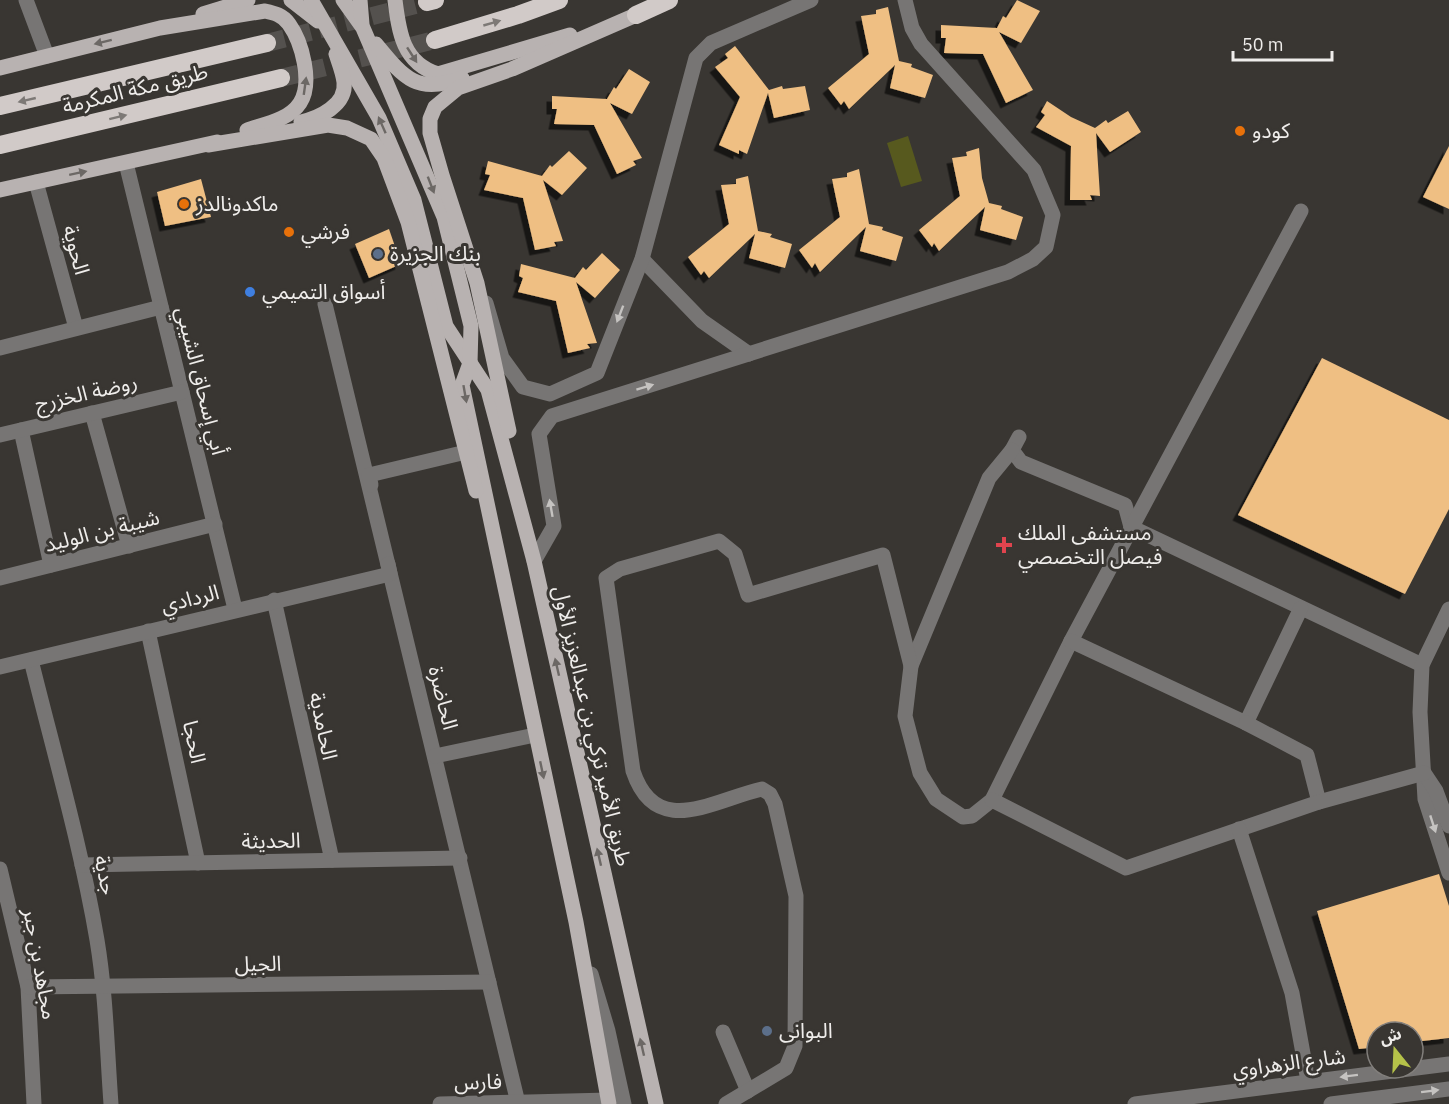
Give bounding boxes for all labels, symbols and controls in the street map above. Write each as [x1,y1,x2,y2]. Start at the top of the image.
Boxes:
one-way arrow [483,18,501,27]
scale bar [1233,24,1332,62]
text: 50 m [1242,33,1284,56]
one-way arrow [94,38,112,48]
one-way arrow [406,47,417,63]
street label: طريق مكة المكرمة [59,56,210,120]
one-way arrow [300,76,310,95]
one-way arrow [18,96,36,106]
one-way arrow [109,111,127,121]
one-way arrow [377,116,387,134]
place label: كودو [1252,116,1290,144]
marker: كودو [1233,124,1247,138]
one-way arrow [68,168,87,177]
one-way arrow [427,176,437,194]
place label: ماكدونالدز [195,189,278,217]
marker: ماكدونالدز [177,197,191,211]
place label: فرشي [301,217,350,248]
street label: الحوية [57,222,97,278]
marker: فرشي [282,225,296,239]
place label: بنك الجزيرة [390,239,481,267]
marker: بنك الجزيرة [371,247,385,261]
place label: أسواق التميمي [262,277,385,308]
marker: أسواق التميمي [243,285,257,299]
street label: أبي إسحاق الشيبي [167,304,234,459]
one-way arrow [615,305,625,323]
street label: روضة الخزرج [32,367,140,419]
one-way arrow [636,382,654,391]
one-way arrow [461,385,470,404]
one-way arrow [547,499,556,518]
street label: شيبة بن الوليد [41,502,162,558]
place label: مستشفى الملك فيصل التخصصي [1018,518,1162,573]
marker: مستشفى الملك فيصل التخصصي [995,536,1013,554]
street label: الردادي [158,577,223,622]
street label: طريق الأمير تركي بن عبدالعزيز الأول [544,583,639,869]
one-way arrow [552,657,561,676]
street label: الحاضرة [423,663,465,733]
street label: الحامدية [303,689,345,762]
street label: الحجا [177,718,213,766]
one-way arrow [538,760,548,779]
one-way arrow [1429,815,1438,833]
street label: الحديثة [241,825,301,855]
one-way arrow [594,848,604,866]
street label: جدية [88,852,124,897]
street label: مجاهد بن جبر [17,905,65,1022]
street label: الجيل [234,949,282,977]
place label: البوانى [779,1016,833,1044]
north arrow [1365,1020,1425,1080]
text: ش [1377,1023,1404,1049]
marker: البوانى [760,1024,774,1038]
one-way arrow [636,1038,646,1057]
street label: شارع الزهراوي [1231,1041,1348,1086]
street label: فارس [454,1067,502,1095]
one-way arrow [1340,1071,1359,1081]
one-way arrow [1421,1086,1440,1096]

